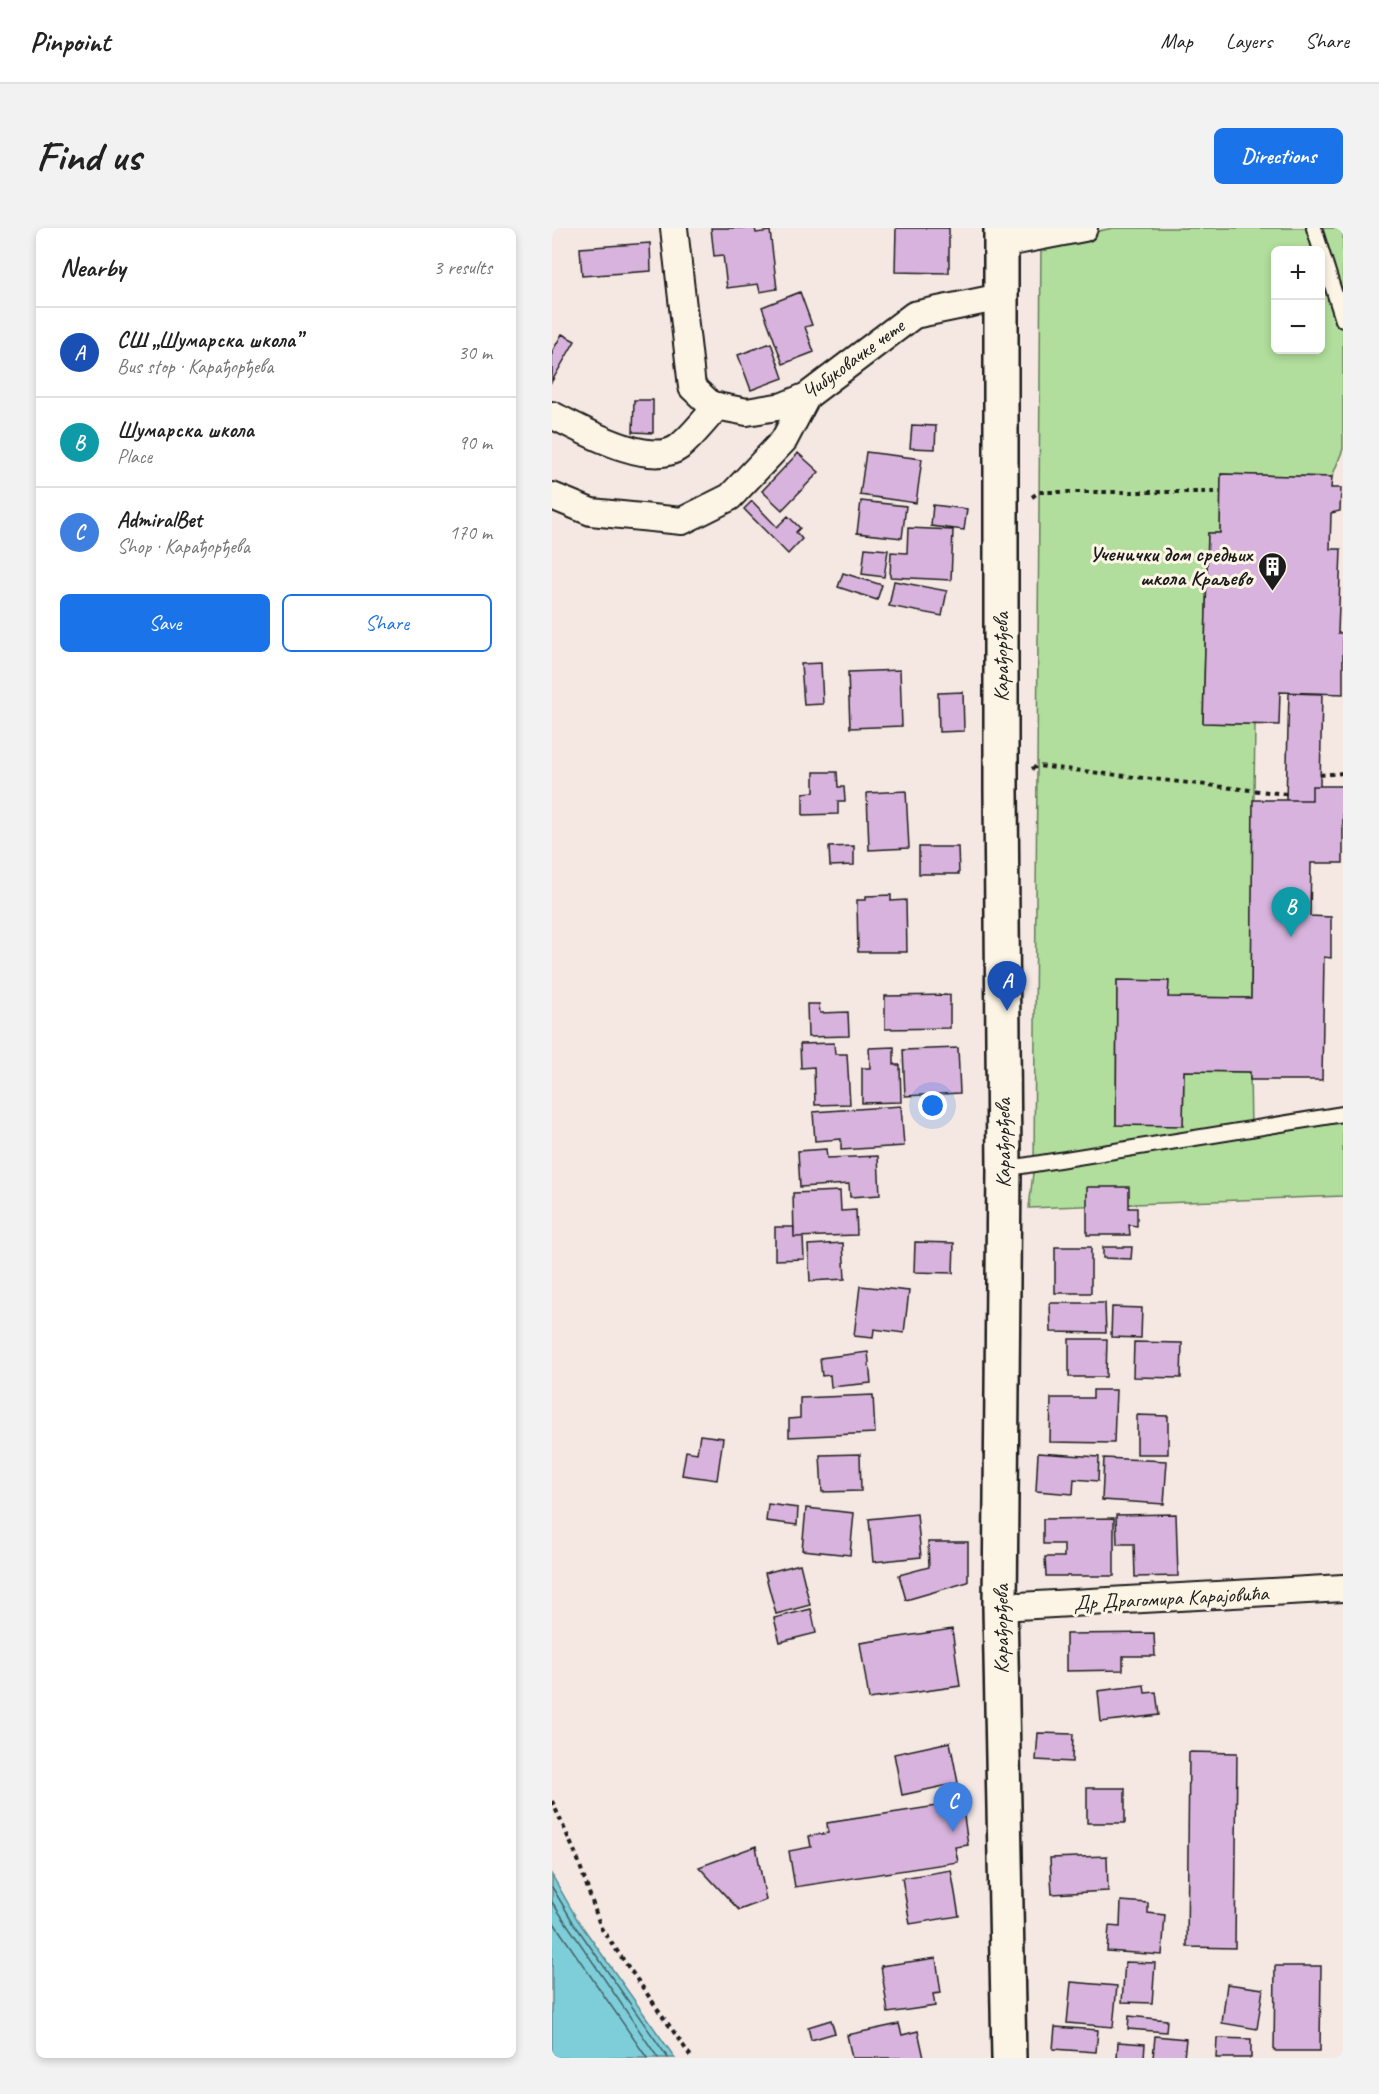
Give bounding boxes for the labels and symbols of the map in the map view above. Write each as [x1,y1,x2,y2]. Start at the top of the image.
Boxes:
street label: Чибуковачке чете [797,312,911,405]
place label: Ученички дом средњих школа Краљево [1089,541,1255,591]
building icon: Ученички дом средњих школа Краљево [1257,550,1289,592]
street label: Карађорђева [988,611,1014,702]
pin: B [1272,888,1310,937]
pin: A [988,962,1026,1011]
your location [918,1091,947,1120]
street label: Карађорђева [990,1097,1016,1188]
street label: Др Драгомира Карајовића [1073,1580,1271,1616]
street label: Карађорђева [988,1583,1014,1674]
pin: C [934,1782,972,1832]

